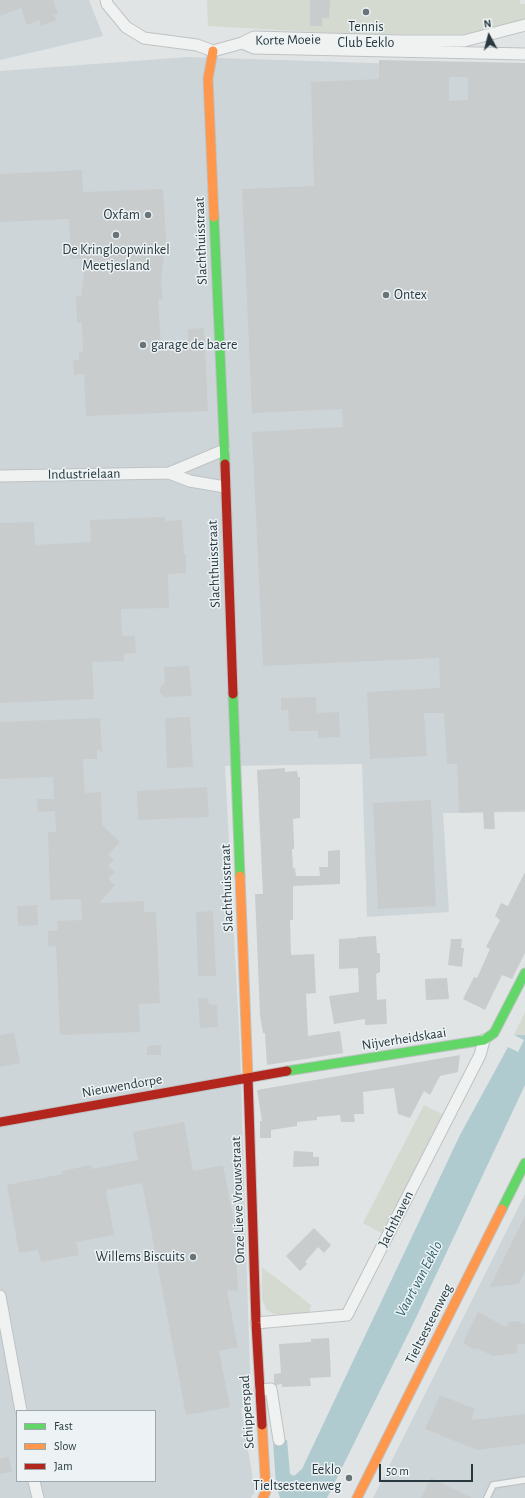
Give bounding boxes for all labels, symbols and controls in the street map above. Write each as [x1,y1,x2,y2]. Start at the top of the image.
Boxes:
marker: Tennis Club Eeklo [361,7,371,17]
north arrow [469,16,509,56]
text: N [483,18,492,30]
place label: Tennis Club Eeklo [338,19,394,52]
street label: Korte Moeie [255,31,321,49]
street label: Slachthuisstraat [191,197,211,285]
place label: Oxfam [103,207,140,223]
marker: Oxfam [143,210,153,220]
marker: De Kringloopwinkel Meetjesland [111,230,121,240]
place label: De Kringloopwinkel Meetjesland [62,242,170,274]
place label: Ontex [394,287,427,303]
marker: Ontex [381,290,391,300]
place label: garage de baere [151,337,237,353]
marker: garage de baere [138,340,148,350]
street label: Industrielaan [48,465,120,483]
street label: Slachthuisstraat [204,520,224,608]
street label: Slachthuisstraat [217,844,237,932]
street label: Nijverheidskaai [361,1024,447,1054]
street label: Nieuwendorpe [80,1071,164,1101]
street label: Onze Lieve Vrouwstraat [227,1136,249,1264]
street label: Jachthaven [375,1188,417,1250]
water label: Vaart van Eeklo [392,1238,446,1320]
place label: Willems Biscuits [95,1249,185,1265]
marker: Willems Biscuits [188,1252,198,1262]
street label: Tieltsesteenweg [402,1281,456,1367]
street label: Schipperspad [236,1375,258,1449]
legend [16,1410,156,1482]
text: Fast [54,1420,73,1432]
text: Slow [54,1440,76,1452]
scale bar [381,1456,475,1482]
text: Jam [54,1460,73,1472]
place label: Eeklo Tieltsesteenweg [253,1462,341,1494]
text: 50 m [386,1465,409,1477]
marker: Eeklo Tieltsesteenweg [344,1473,354,1483]

